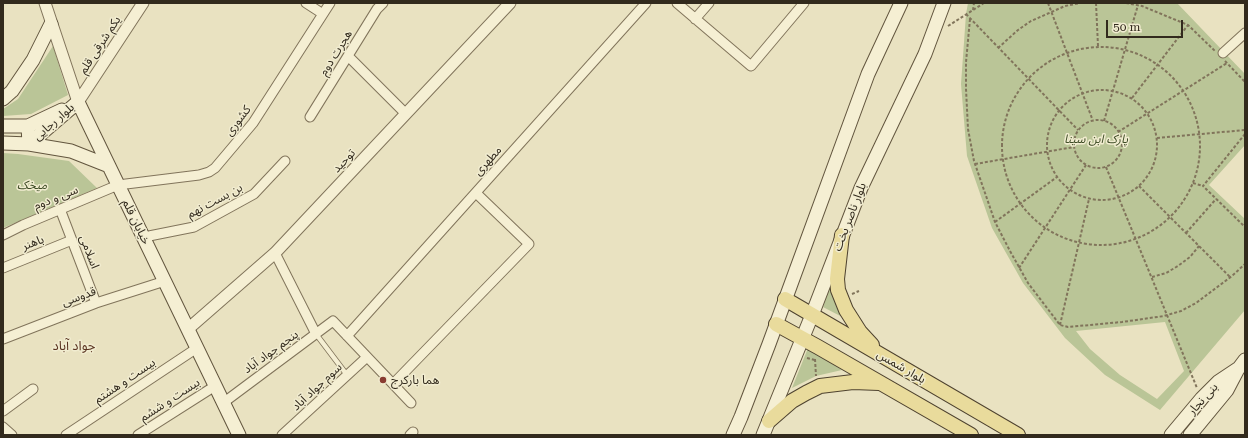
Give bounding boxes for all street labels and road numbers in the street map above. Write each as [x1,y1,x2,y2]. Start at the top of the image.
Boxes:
street label: یکم شرقی قلم [76,13,124,77]
street label: هجرت دوم [316,28,356,78]
street label: بلوار رجایی [31,100,77,144]
street label: کشوری [222,103,254,139]
street label: مطهری [471,143,505,179]
street label: توحید [329,146,359,176]
street label: بن بست نهم [185,180,245,222]
street label: بلوار ناصر بخت [830,181,870,253]
street label: سی و دوم [32,183,80,213]
street label: خیابان قلم [119,197,153,247]
street label: باهنر [20,232,46,254]
street label: اسلامی [76,233,102,271]
street label: قدوسی [60,284,98,310]
street label: پنجم جواد آباد [241,327,301,377]
street label: بلوار شمس [874,347,928,387]
street label: بیست و هشتم [92,355,158,407]
street label: سوم جواد آباد [289,360,345,414]
street label: بیست و ششم [137,375,203,425]
street label: بنی نجار [1185,380,1221,418]

